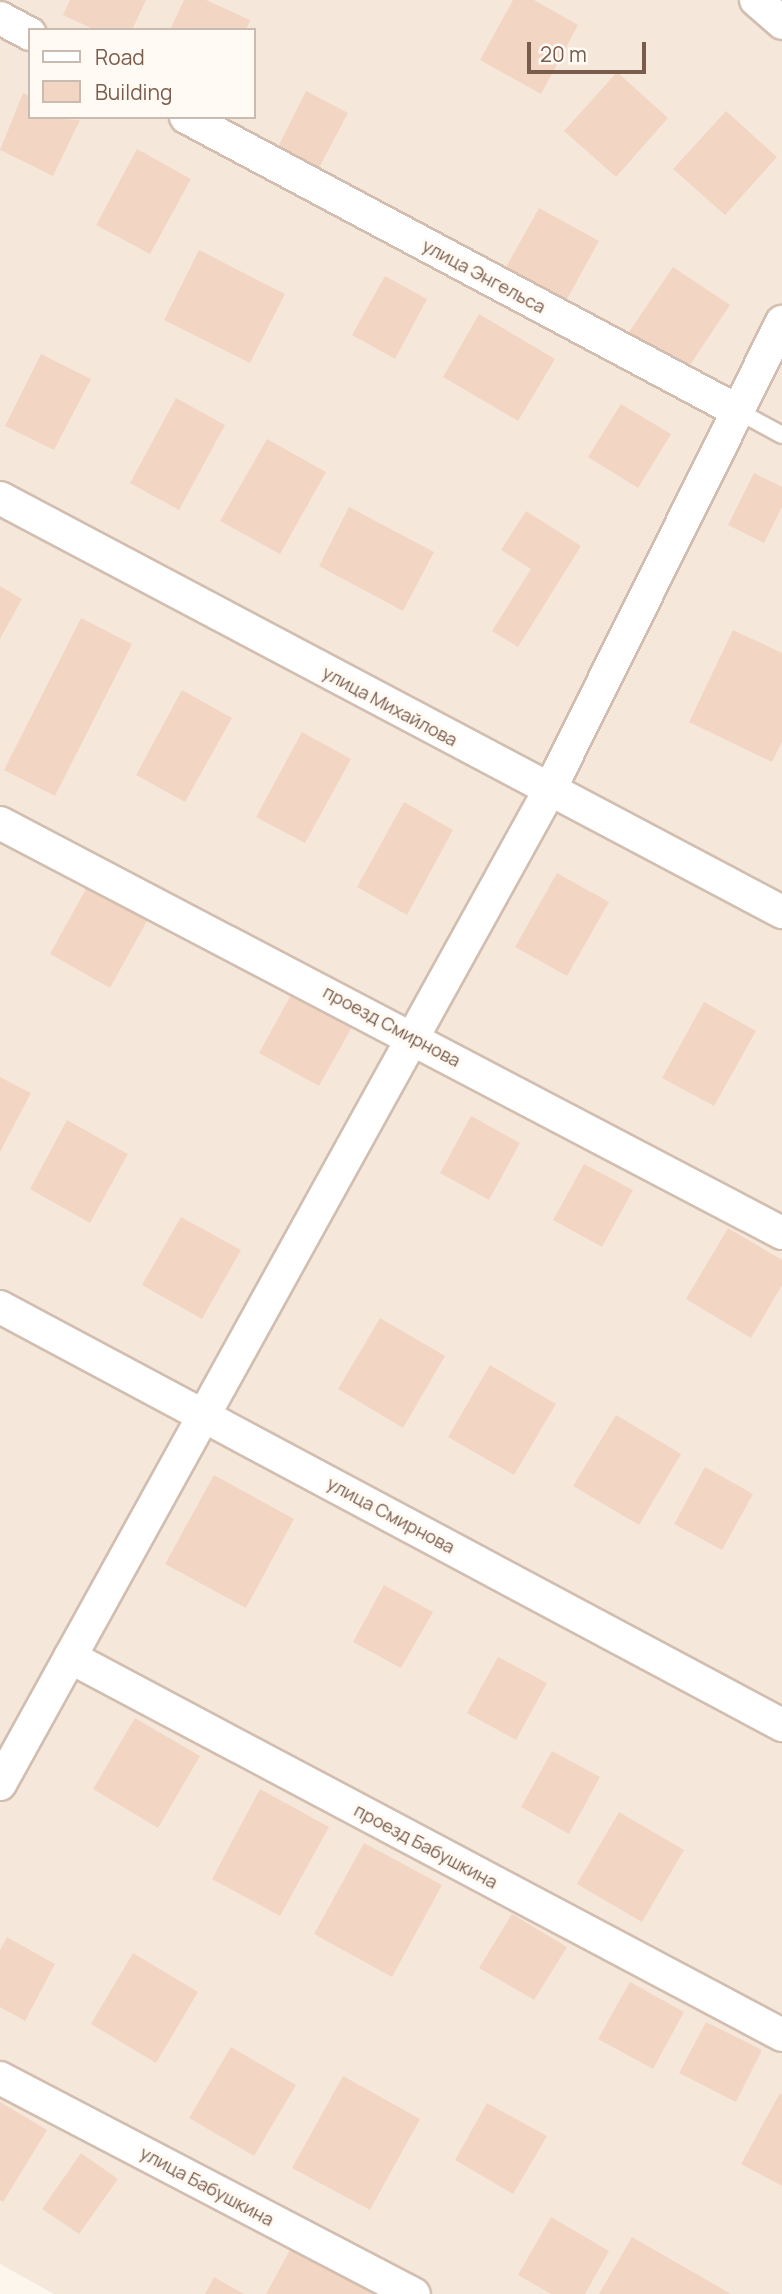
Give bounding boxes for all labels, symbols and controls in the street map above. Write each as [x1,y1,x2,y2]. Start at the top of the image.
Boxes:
legend [28,28,256,119]
scale bar [530,28,649,72]
text: 20 m [540,40,587,68]
text: Road [95,43,145,71]
text: Building [95,78,172,106]
street label: улица Энгельса [419,234,549,318]
street label: улица Михайлова [319,661,461,751]
street label: проезд Смирнова [320,981,464,1071]
street label: улица Смирнова [323,1472,459,1558]
street label: проезд Бабушкина [351,1799,501,1893]
street label: улица Бабушкина [136,2142,278,2230]

